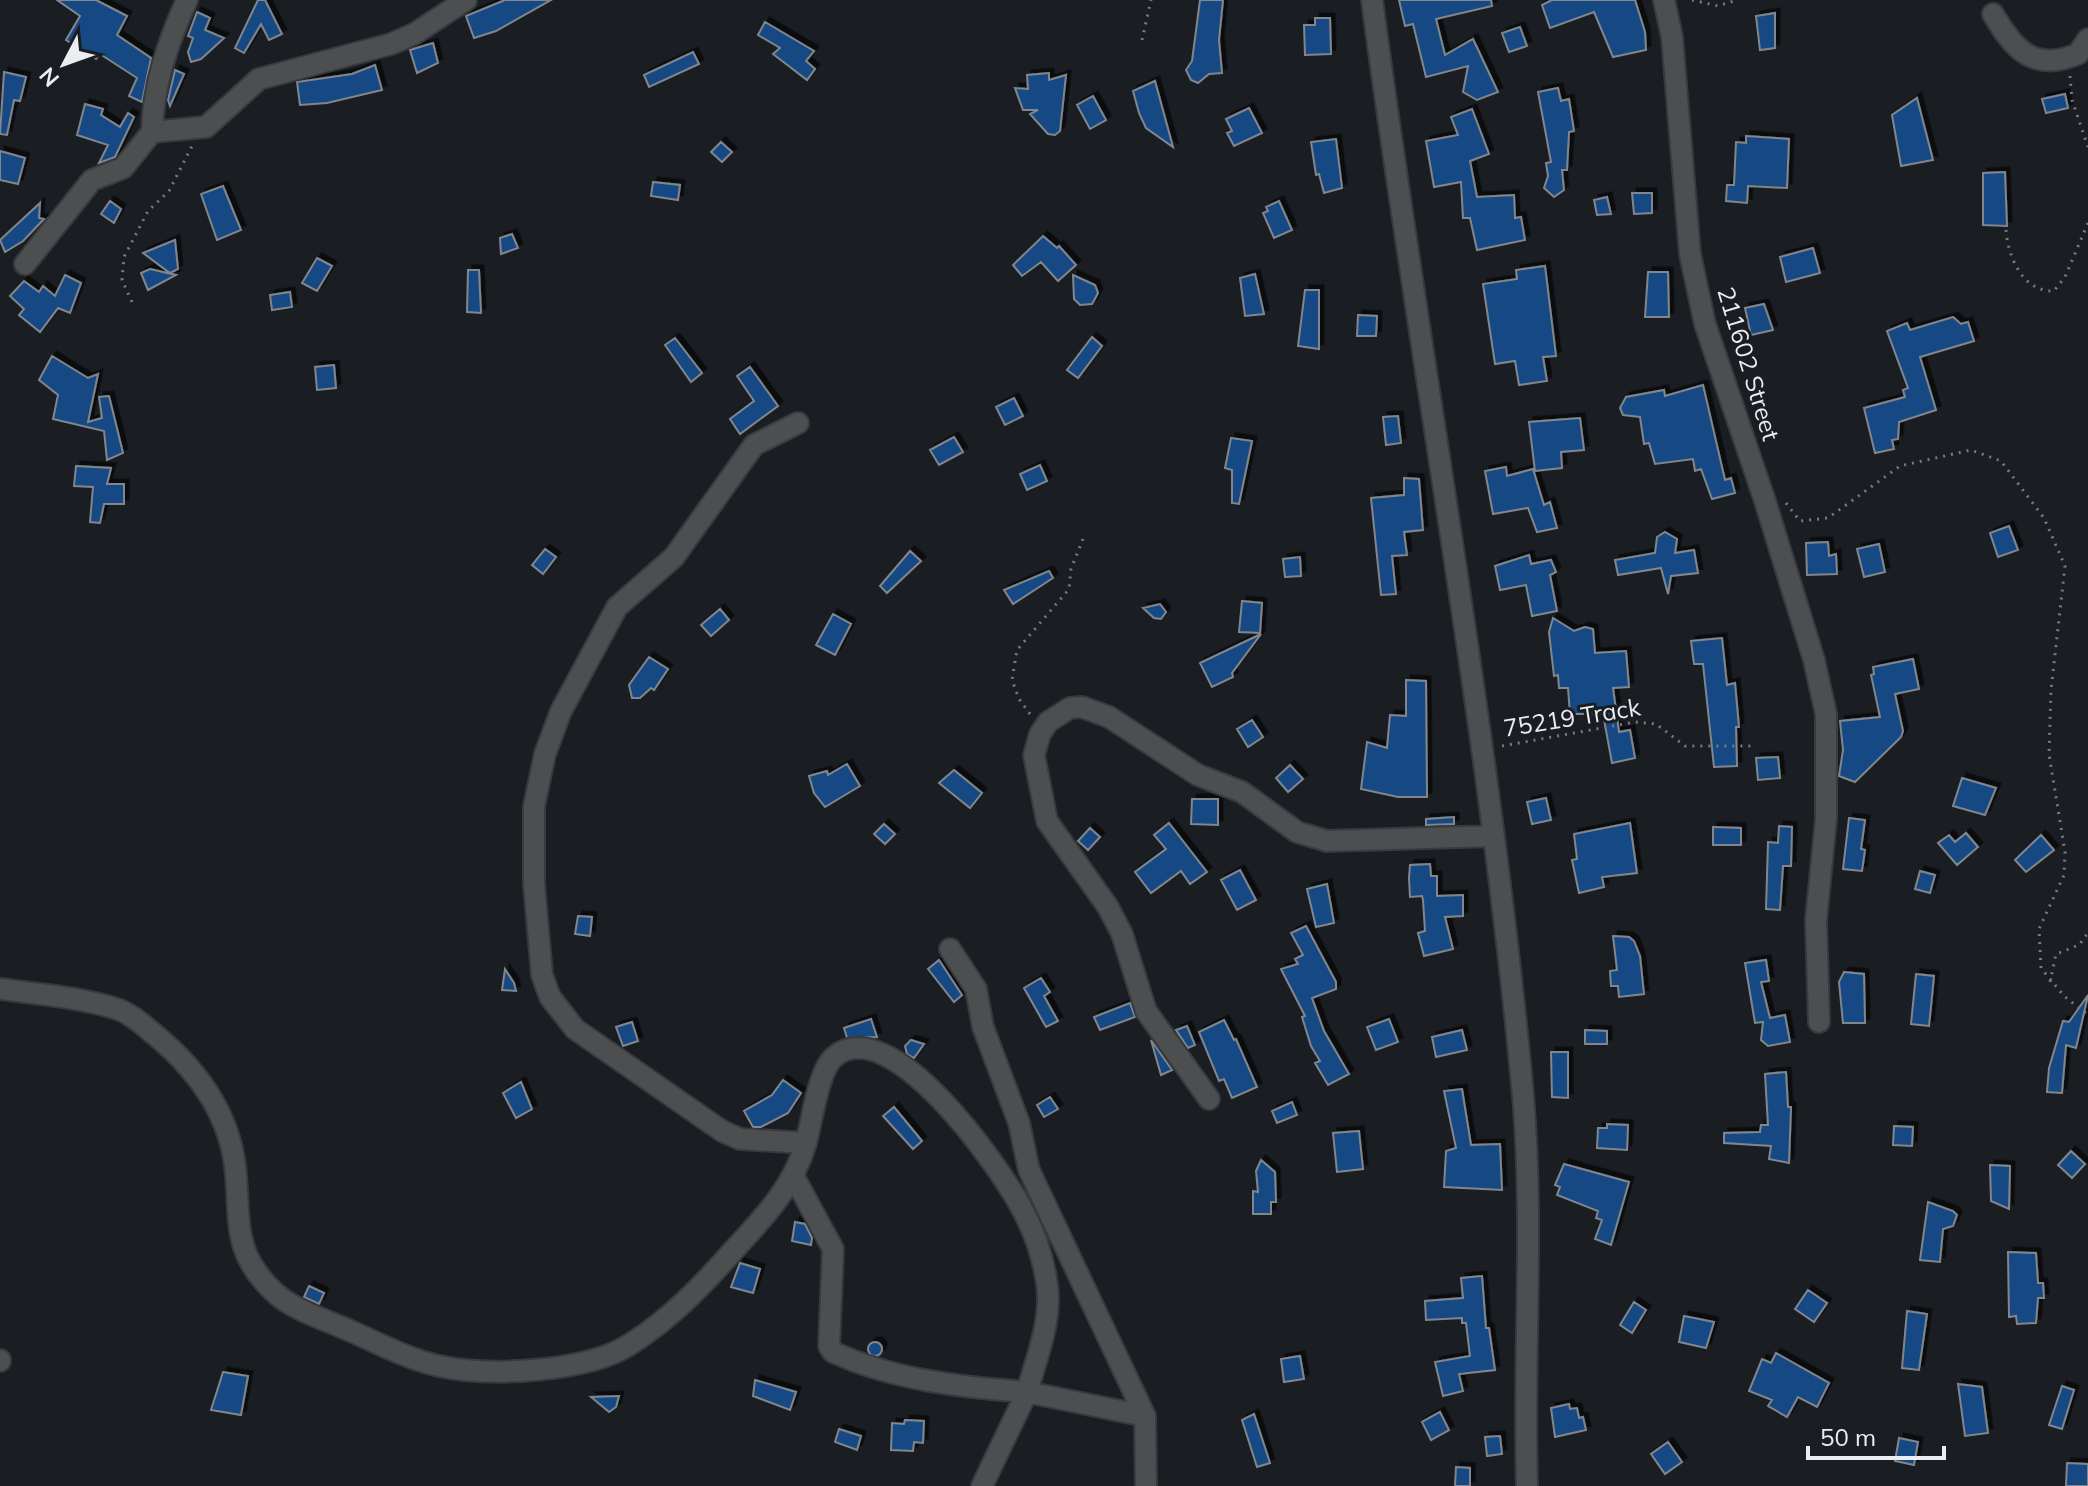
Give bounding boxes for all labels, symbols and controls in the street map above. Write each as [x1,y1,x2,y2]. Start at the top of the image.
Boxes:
north arrow [24,24,104,104]
text: N [33,62,65,93]
street label: 211602 Street [1711,283,1787,444]
street label: 75219 Track [1501,691,1643,743]
scale bar [1808,1410,1944,1460]
text: 50 m [1820,1422,1876,1452]

